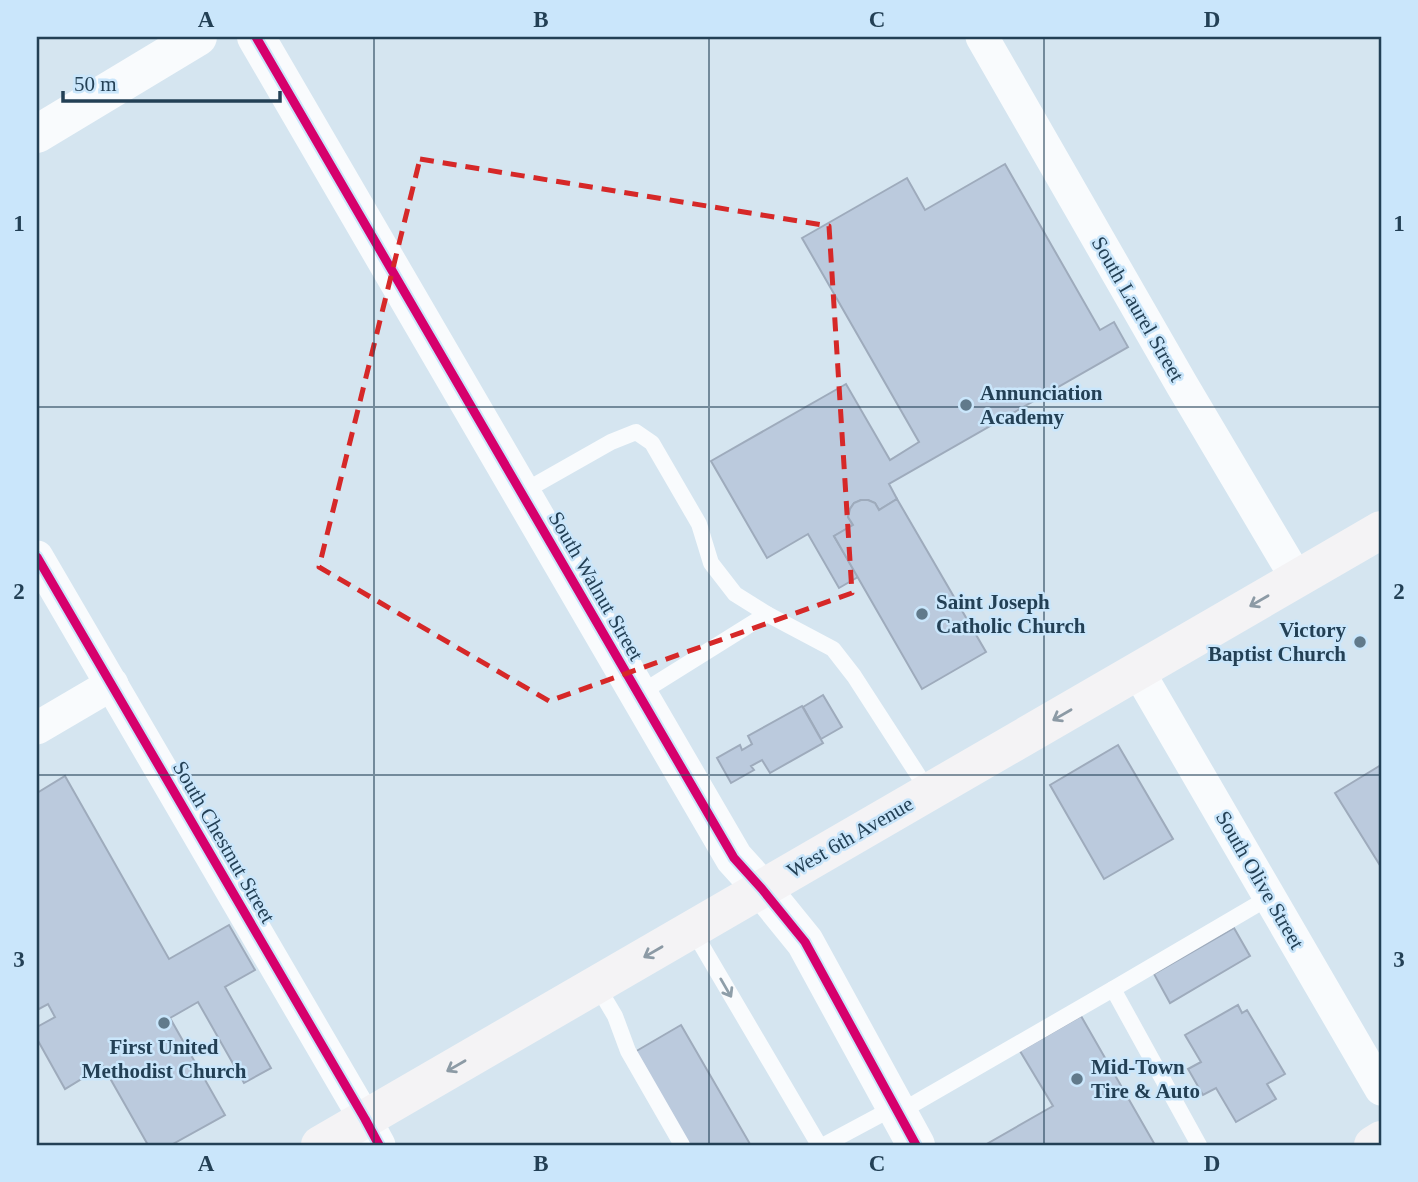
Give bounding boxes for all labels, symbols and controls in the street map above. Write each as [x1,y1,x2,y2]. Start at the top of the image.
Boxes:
text: A [198,7,215,32]
text: B [533,7,549,32]
text: C [869,7,885,32]
text: D [1204,7,1220,32]
scale bar [63,60,280,104]
text: 50 m [74,72,117,96]
text: 1 [13,211,25,236]
text: 1 [1393,211,1405,236]
street label: South Laurel Street [1087,232,1189,386]
place label: Annunciation Academy [980,381,1103,429]
marker: Annunciation Academy [958,397,974,413]
street label: South Walnut Street [544,507,649,665]
text: 2 [13,579,25,604]
text: 2 [1393,579,1405,604]
place label: Saint Joseph Catholic Church [936,590,1086,638]
one-way arrow [1249,594,1269,608]
marker: Saint Joseph Catholic Church [914,606,930,622]
place label: Victory Baptist Church [1208,618,1346,666]
marker: Victory Baptist Church [1352,634,1368,650]
one-way arrow [1052,708,1072,722]
street label: South Chestnut Street [168,757,280,927]
street label: West 6th Avenue [783,791,917,883]
street label: South Olive Street [1211,807,1309,953]
one-way arrow [643,945,663,959]
text: 3 [13,947,25,972]
text: 3 [1393,947,1405,972]
one-way arrow [720,978,734,998]
marker: First United Methodist Church [156,1015,172,1031]
place label: First United Methodist Church [82,1035,247,1083]
place label: Mid-Town Tire & Auto [1091,1055,1200,1103]
one-way arrow [446,1059,466,1073]
marker: Mid-Town Tire & Auto [1069,1071,1085,1087]
text: A [198,1151,215,1176]
text: B [533,1151,549,1176]
text: C [869,1151,885,1176]
text: D [1204,1151,1220,1176]

